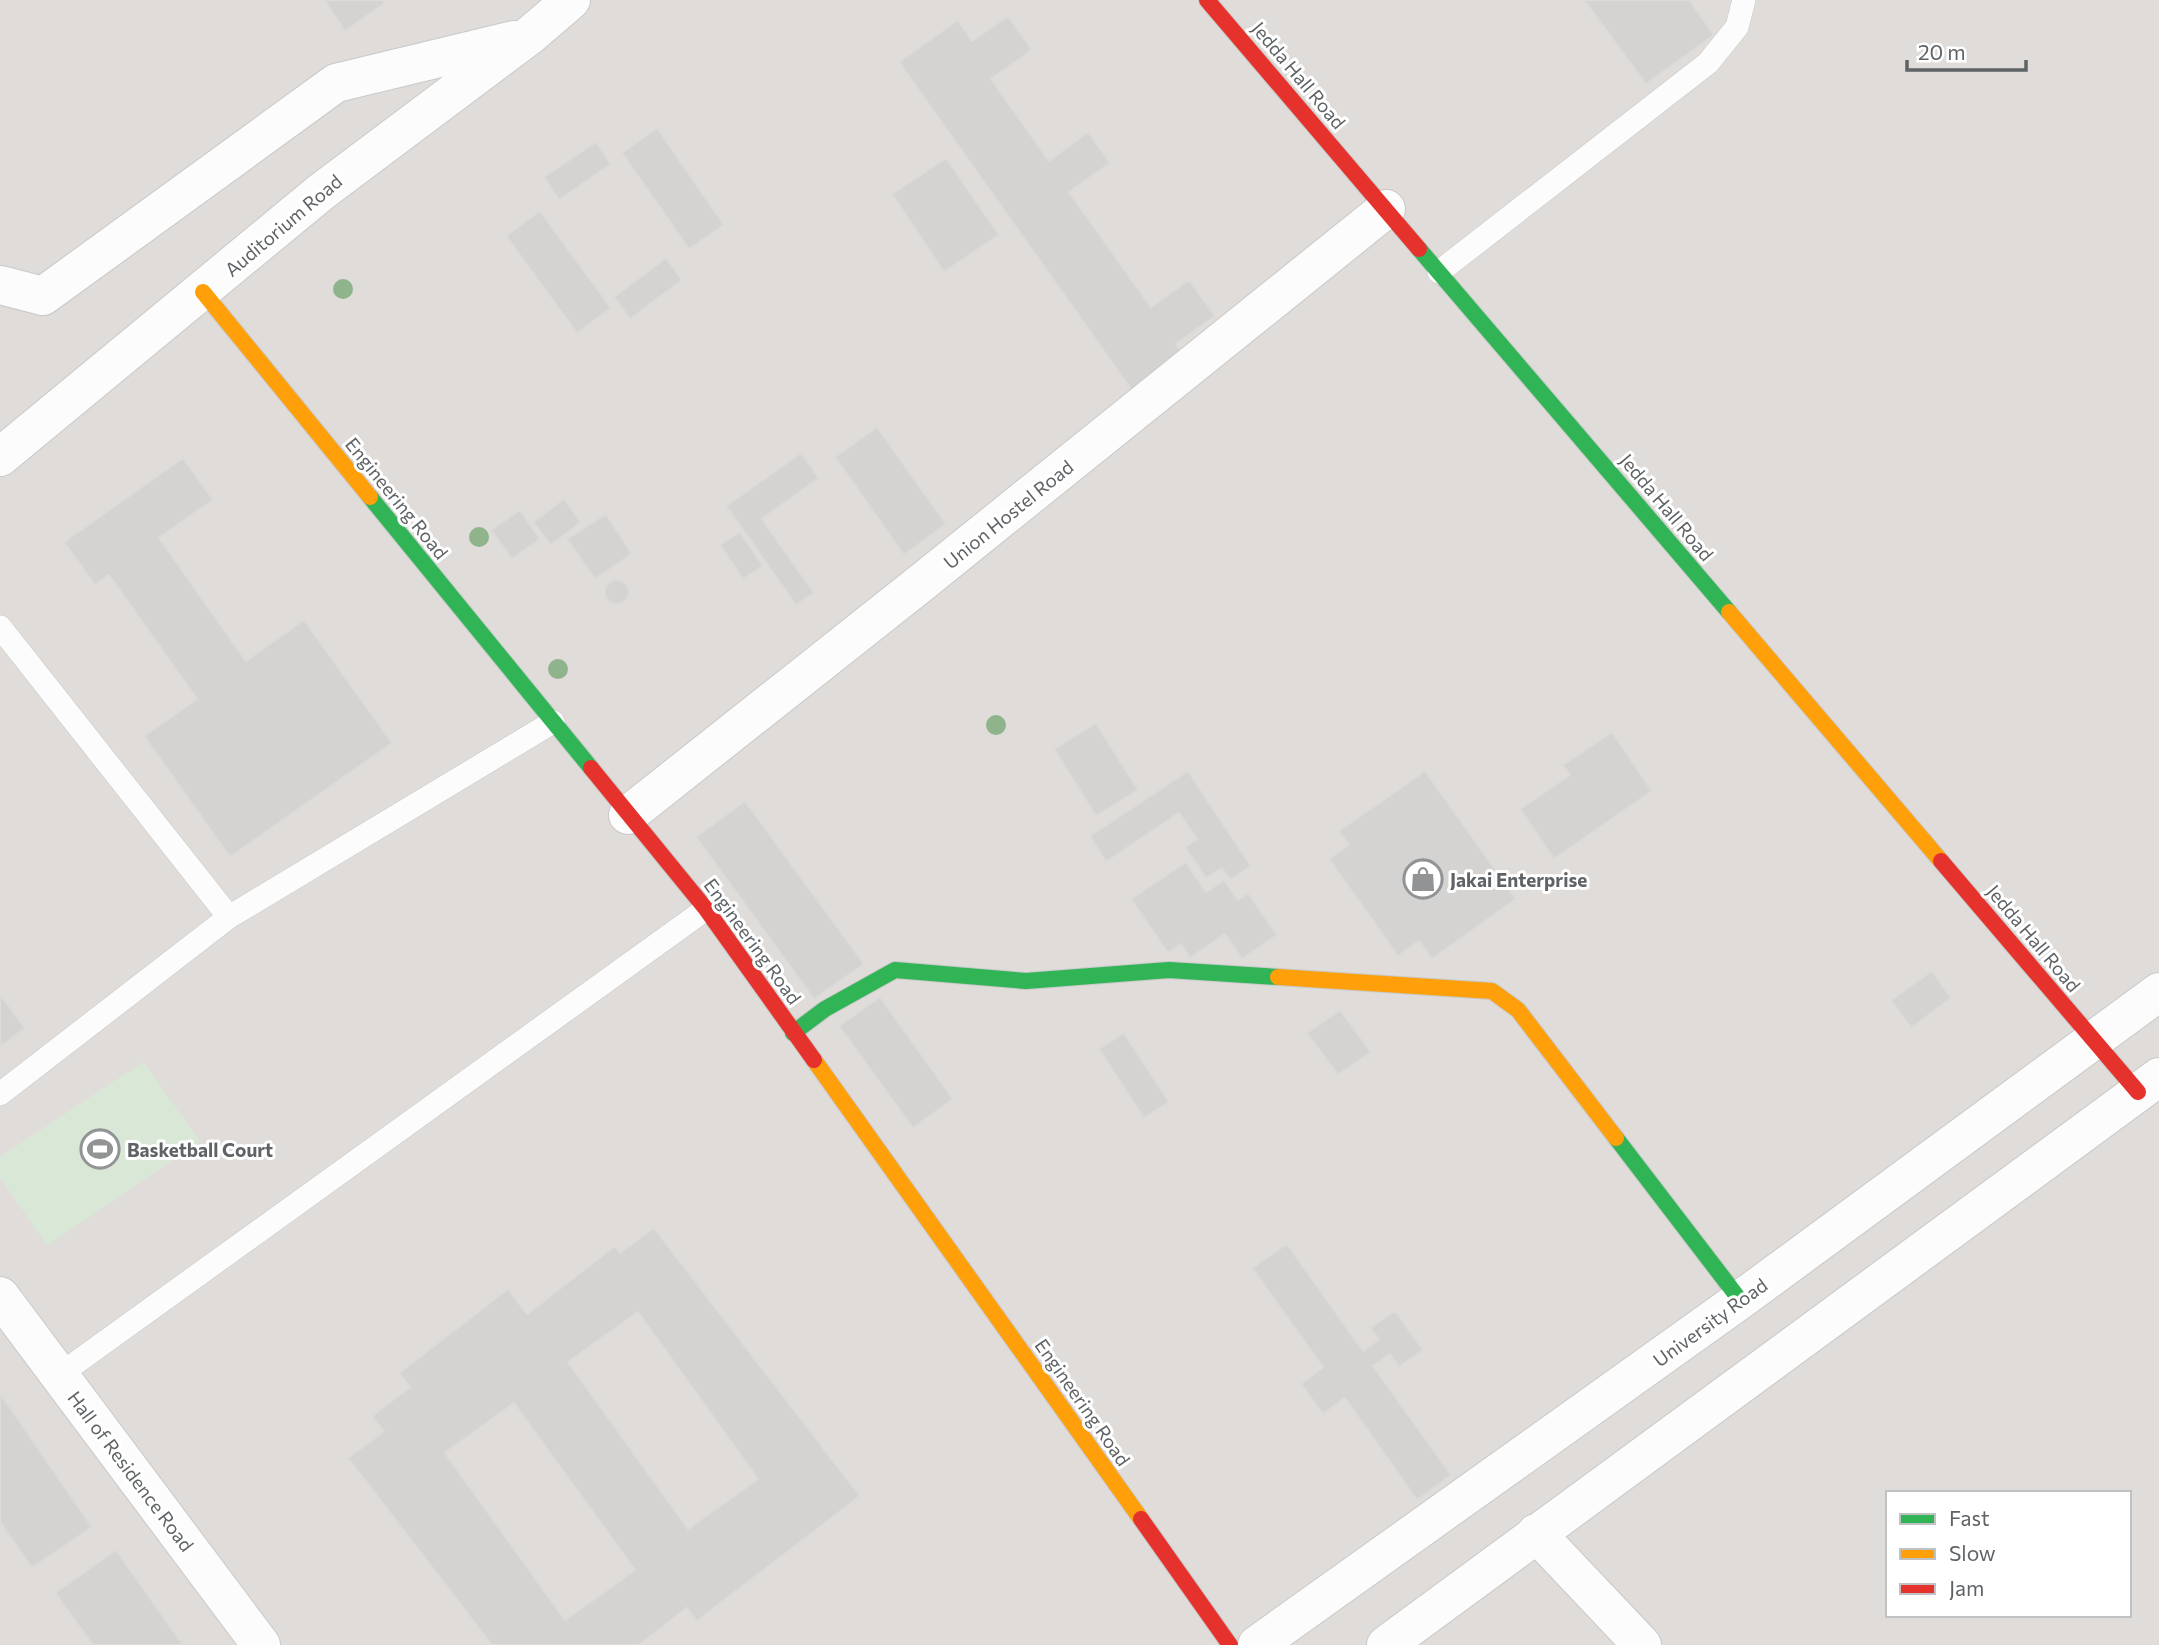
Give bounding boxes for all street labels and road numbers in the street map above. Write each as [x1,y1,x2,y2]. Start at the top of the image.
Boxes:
street label: Jedda Hall Road [1247,17,1351,133]
street label: Auditorium Road [220,169,346,281]
street label: Engineering Road [341,432,453,564]
street label: Jedda Hall Road [1615,449,1719,565]
street label: Union Hostel Road [939,455,1077,573]
street label: Engineering Road [700,874,806,1008]
street label: Jedda Hall Road [1982,880,2086,996]
street label: University Road [1648,1273,1772,1371]
street label: Engineering Road [1031,1334,1135,1470]
street label: Hall of Residence Road [63,1386,199,1556]

